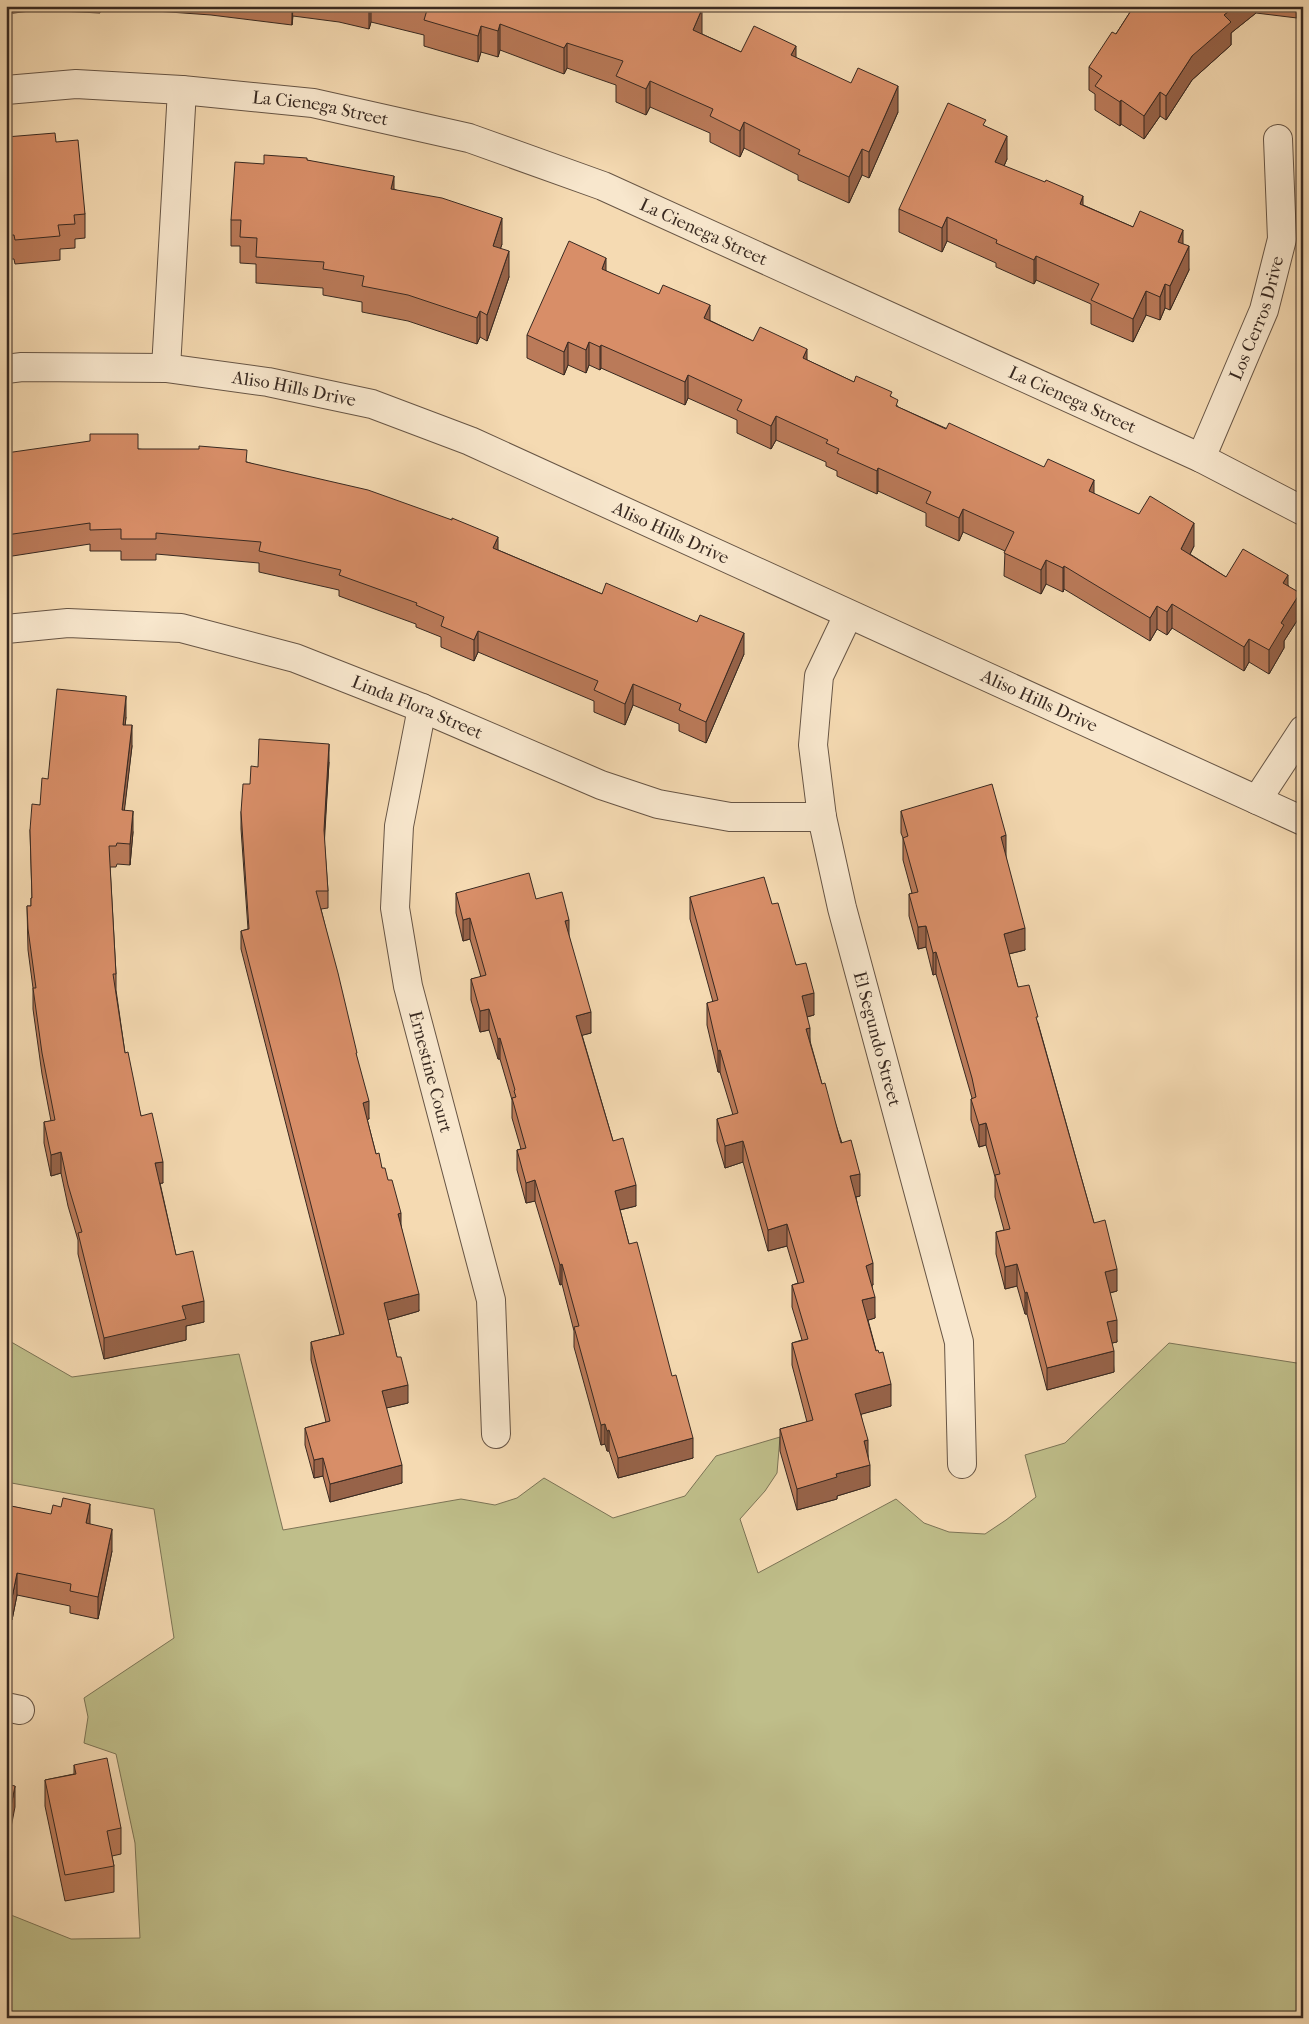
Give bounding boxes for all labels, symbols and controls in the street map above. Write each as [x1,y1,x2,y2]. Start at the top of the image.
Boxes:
street label: La Cienega Street [251,87,391,131]
street label: La Cienega Street [636,194,771,271]
street label: Los Cerros Drive [1225,254,1288,383]
street label: La Cienega Street [1005,362,1140,438]
street label: Aliso Hills Drive [230,367,358,411]
street label: Aliso Hills Drive [608,497,732,569]
street label: Aliso Hills Drive [977,665,1101,737]
street label: Linda Flora Street [349,671,486,744]
street label: El Segundo Street [849,969,905,1109]
street label: Ernestine Court [404,1009,456,1135]

